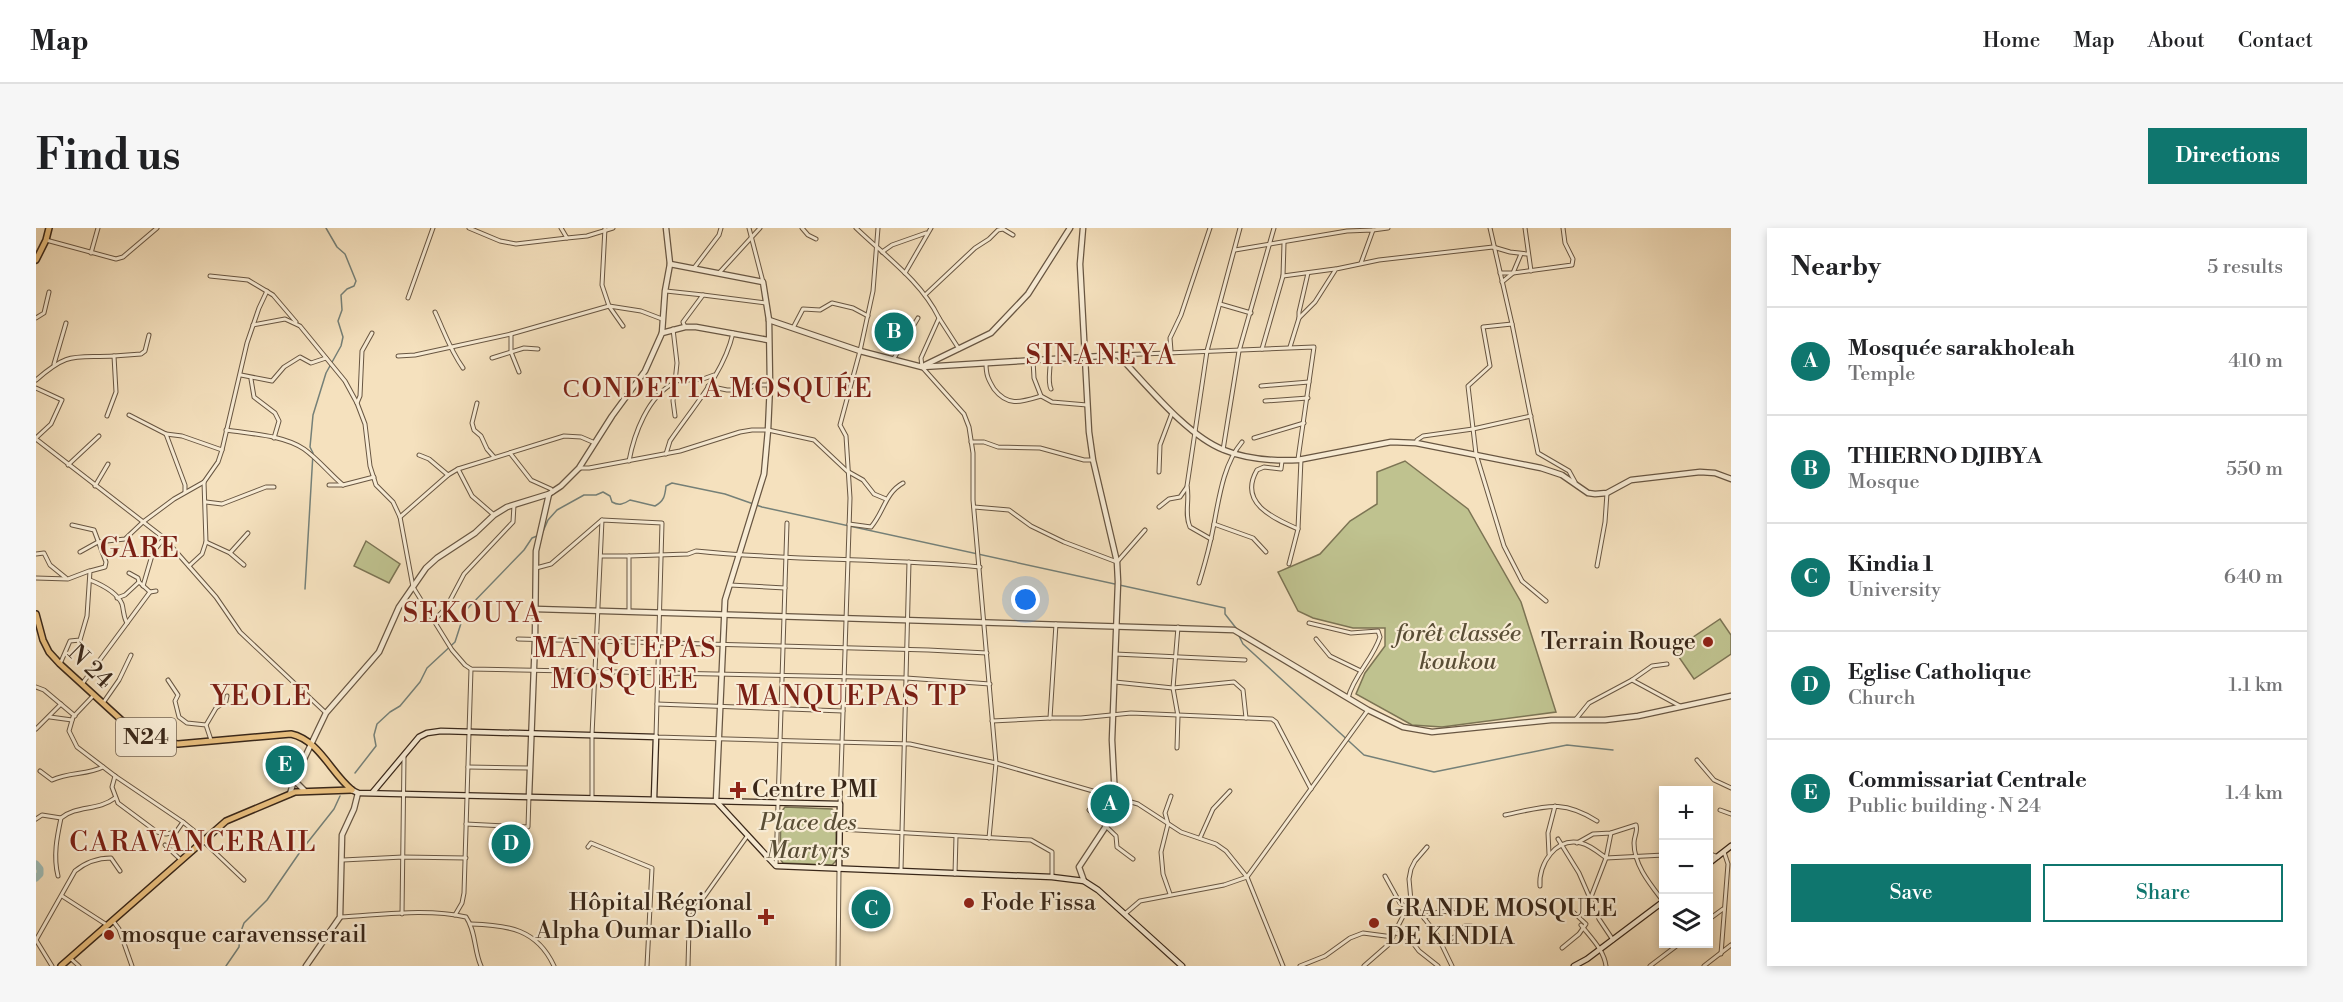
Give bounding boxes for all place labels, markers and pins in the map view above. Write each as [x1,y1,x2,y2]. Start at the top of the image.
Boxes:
pin: B [874,310,914,354]
place label: Terrain Rouge [1541,627,1696,657]
marker: Terrain Rouge [1701,635,1715,649]
pin: E [266,742,304,788]
place label: Centre PMI [752,775,877,805]
marker: Centre PMI [729,781,747,799]
pin: A [1090,782,1130,826]
pin: D [492,822,530,866]
pin: C [852,886,890,932]
place label: Hôpital Régional Alpha Oumar Diallo [535,888,752,946]
place label: Fode Fissa [981,888,1097,918]
place label: GRANDE MOSQUEE DE KINDIA [1386,894,1617,952]
marker: Fode Fissa [962,896,976,910]
marker: Hôpital Régional Alpha Oumar Diallo [757,908,775,926]
marker: GRANDE MOSQUEE DE KINDIA [1367,916,1381,930]
place label: mosque caravensserail [121,920,367,950]
marker: mosque caravensserail [102,928,116,942]

